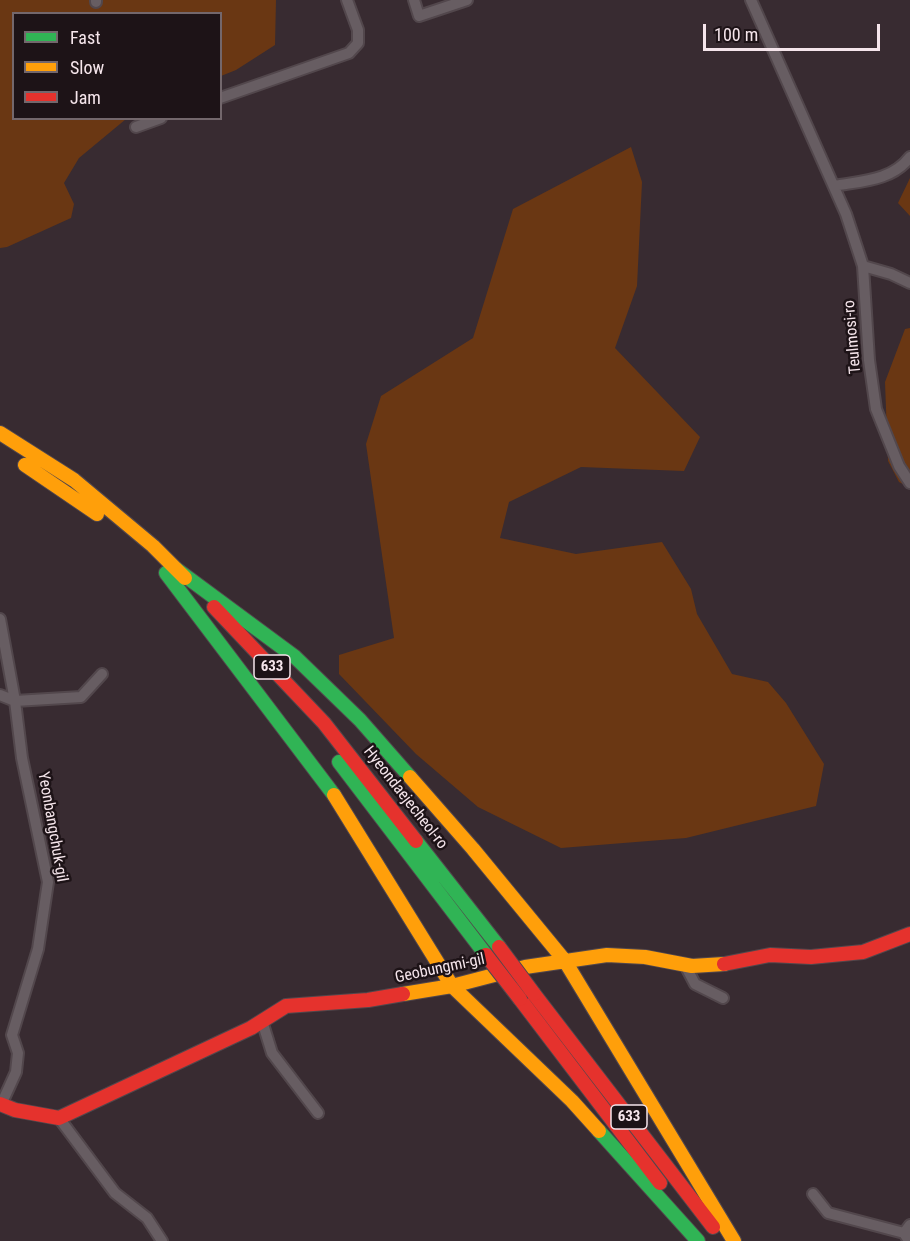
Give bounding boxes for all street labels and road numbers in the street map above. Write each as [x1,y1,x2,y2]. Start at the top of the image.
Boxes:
street label: Teulmosi-ro [840,299,866,375]
road number: 633 [254,655,290,679]
street label: Hyeondaejecheol-ro [359,743,451,853]
street label: Yeonbangchuk-gil [33,770,71,884]
street label: Geobungmi-gil [393,950,487,988]
road number: 633 [611,1105,647,1129]

